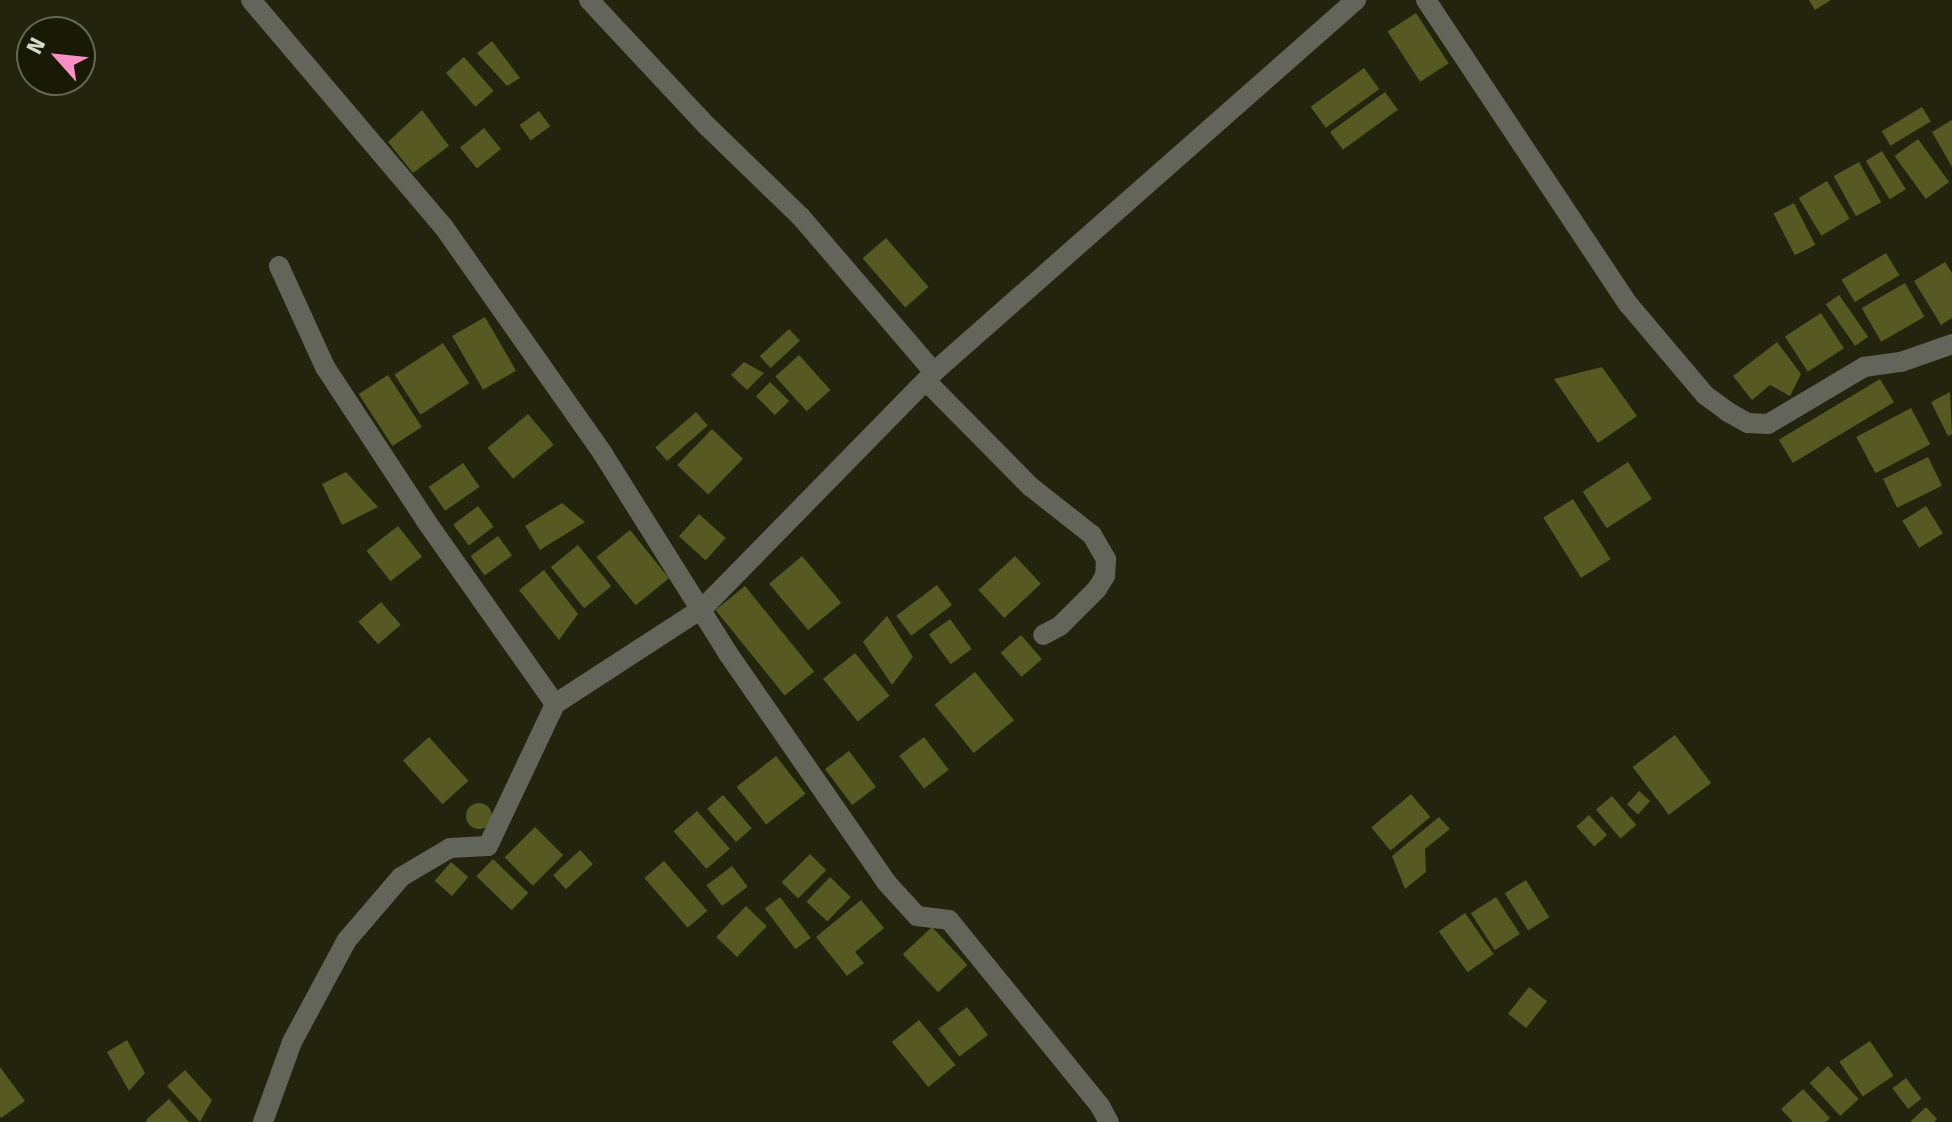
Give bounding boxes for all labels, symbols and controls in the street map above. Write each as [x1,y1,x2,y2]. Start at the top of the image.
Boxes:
north arrow [16,16,96,96]
text: N [21,33,51,58]

